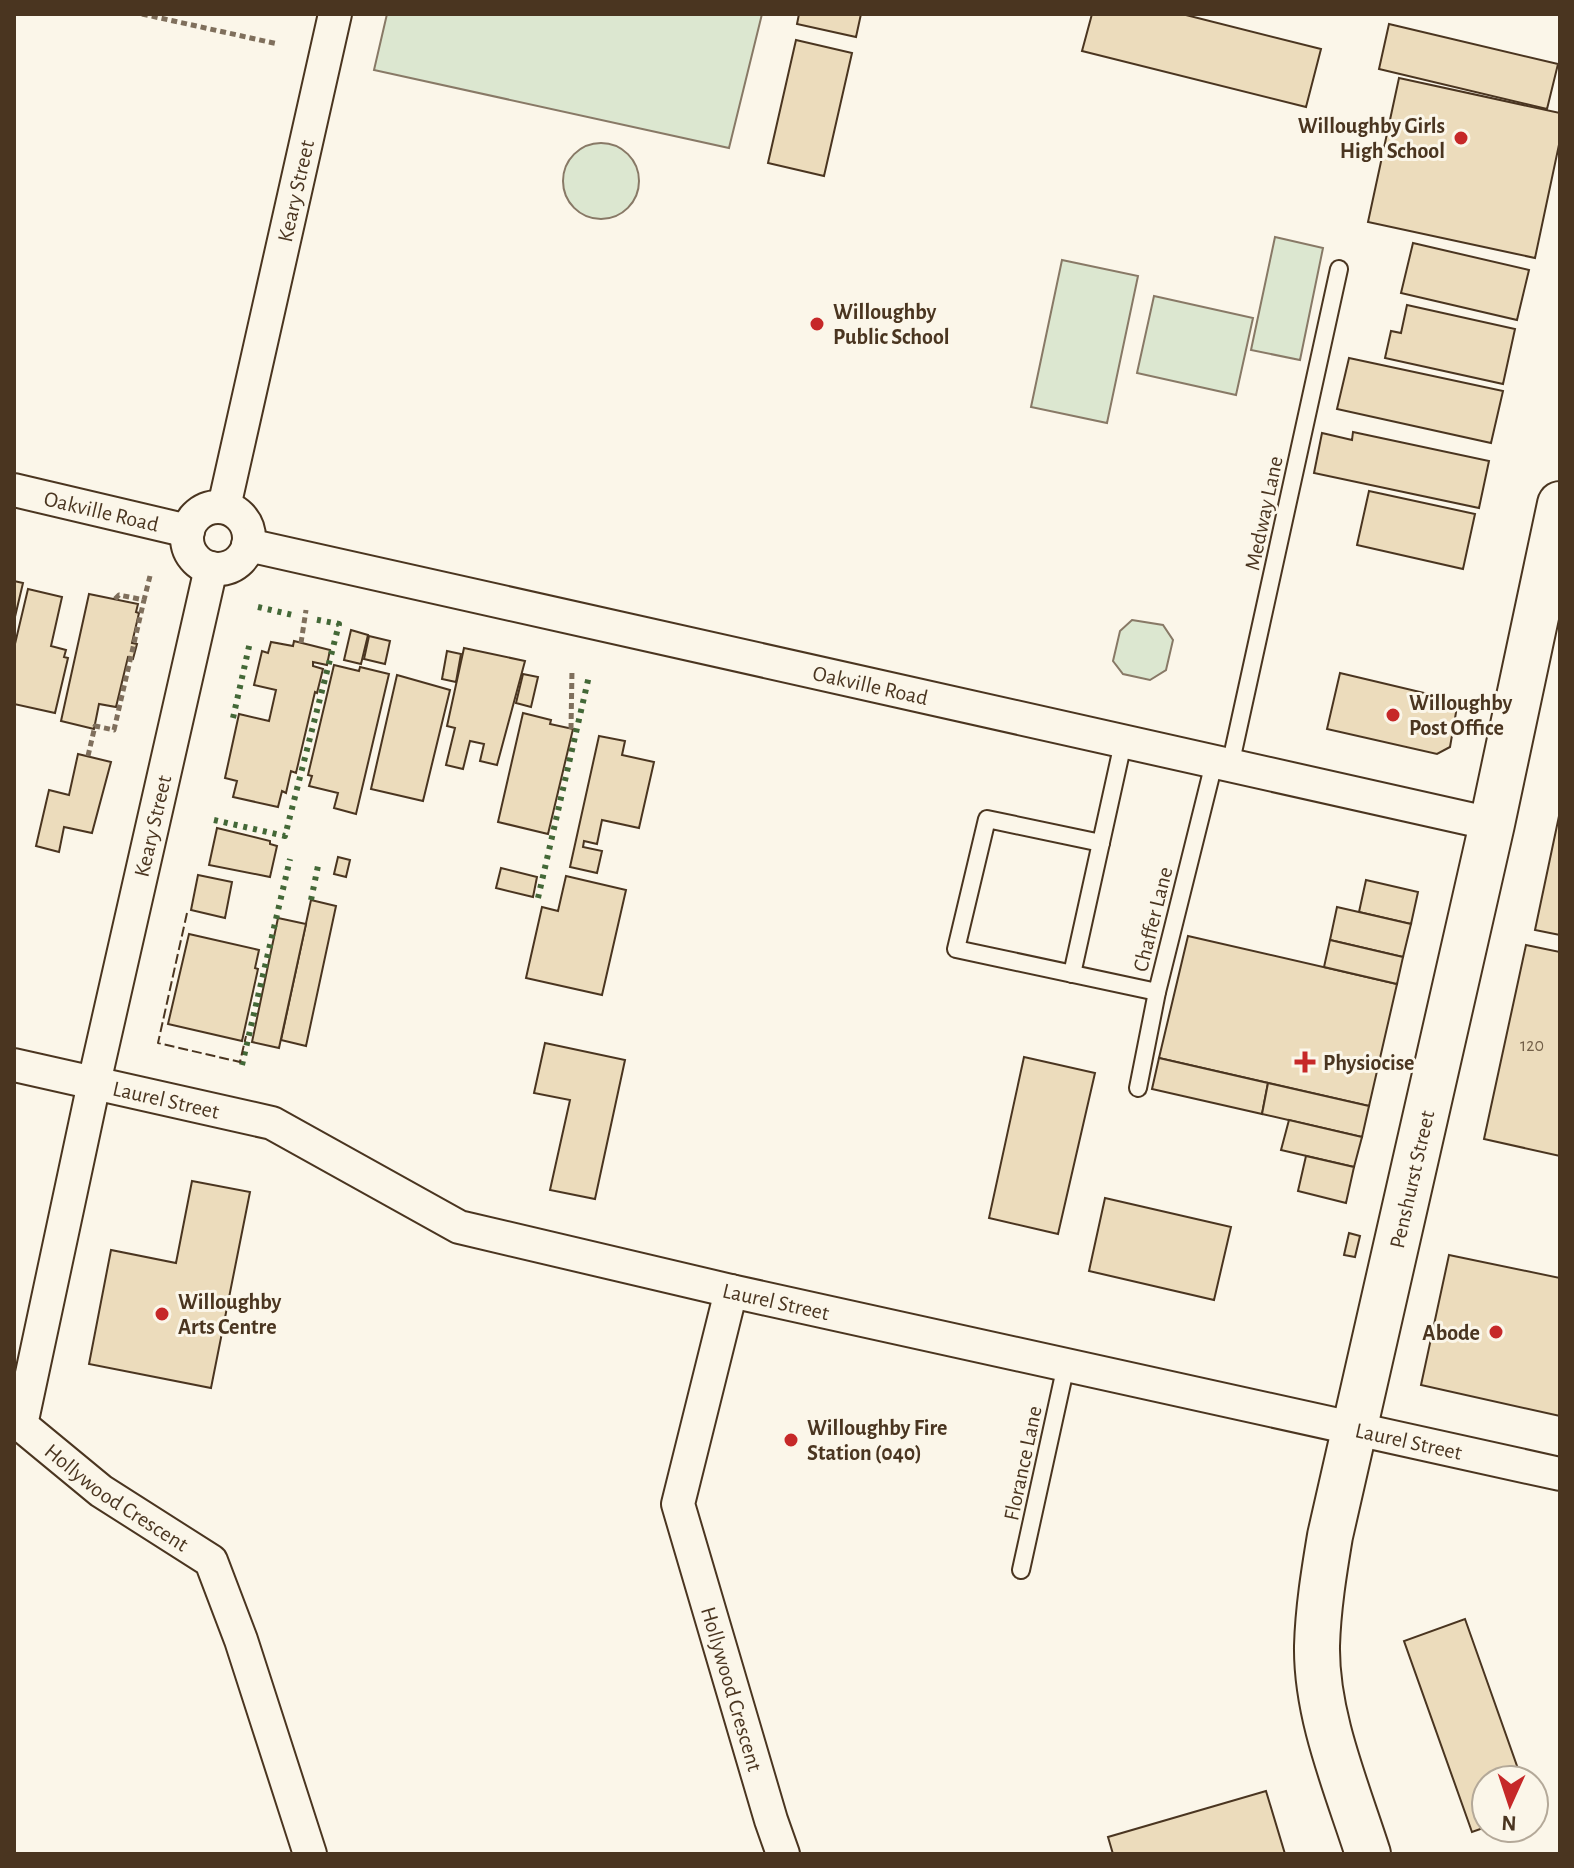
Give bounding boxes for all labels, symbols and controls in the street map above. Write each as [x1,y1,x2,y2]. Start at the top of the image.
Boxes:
place label: Willoughby Girls High School [1298,115,1445,162]
marker: Willoughby Girls High School [1452,129,1470,147]
street label: Keary Street [274,138,318,244]
place label: Willoughby Public School [833,301,950,348]
marker: Willoughby Public School [808,315,826,333]
street label: Medway Lane [1241,454,1287,572]
street label: Oakville Road [42,487,161,536]
street label: Oakville Road [811,662,930,709]
place label: Willoughby Post Office [1409,692,1513,739]
marker: Willoughby Post Office [1384,706,1402,724]
street label: Keary Street [131,773,175,879]
street label: Chaffer Lane [1129,865,1177,974]
house number: 120 [1520,1037,1544,1055]
marker: Physiocise [1294,1051,1316,1073]
place label: Physiocise [1323,1052,1415,1075]
street label: Laurel Street [111,1078,221,1123]
street label: Penshurst Street [1386,1108,1438,1250]
street label: Laurel Street [720,1279,831,1324]
place label: Willoughby Arts Centre [178,1291,282,1338]
marker: Willoughby Arts Centre [153,1305,171,1323]
place label: Abode [1422,1322,1480,1344]
marker: Abode [1487,1323,1505,1341]
street label: Florance Lane [1000,1404,1046,1523]
place label: Willoughby Fire Station (040) [807,1417,947,1464]
street label: Laurel Street [1353,1419,1464,1464]
marker: Willoughby Fire Station (040) [782,1431,800,1449]
street label: Hollywood Crescent [40,1440,192,1556]
street label: Hollywood Crescent [697,1604,766,1774]
north arrow [1470,1764,1550,1844]
text: N [1501,1812,1517,1834]

